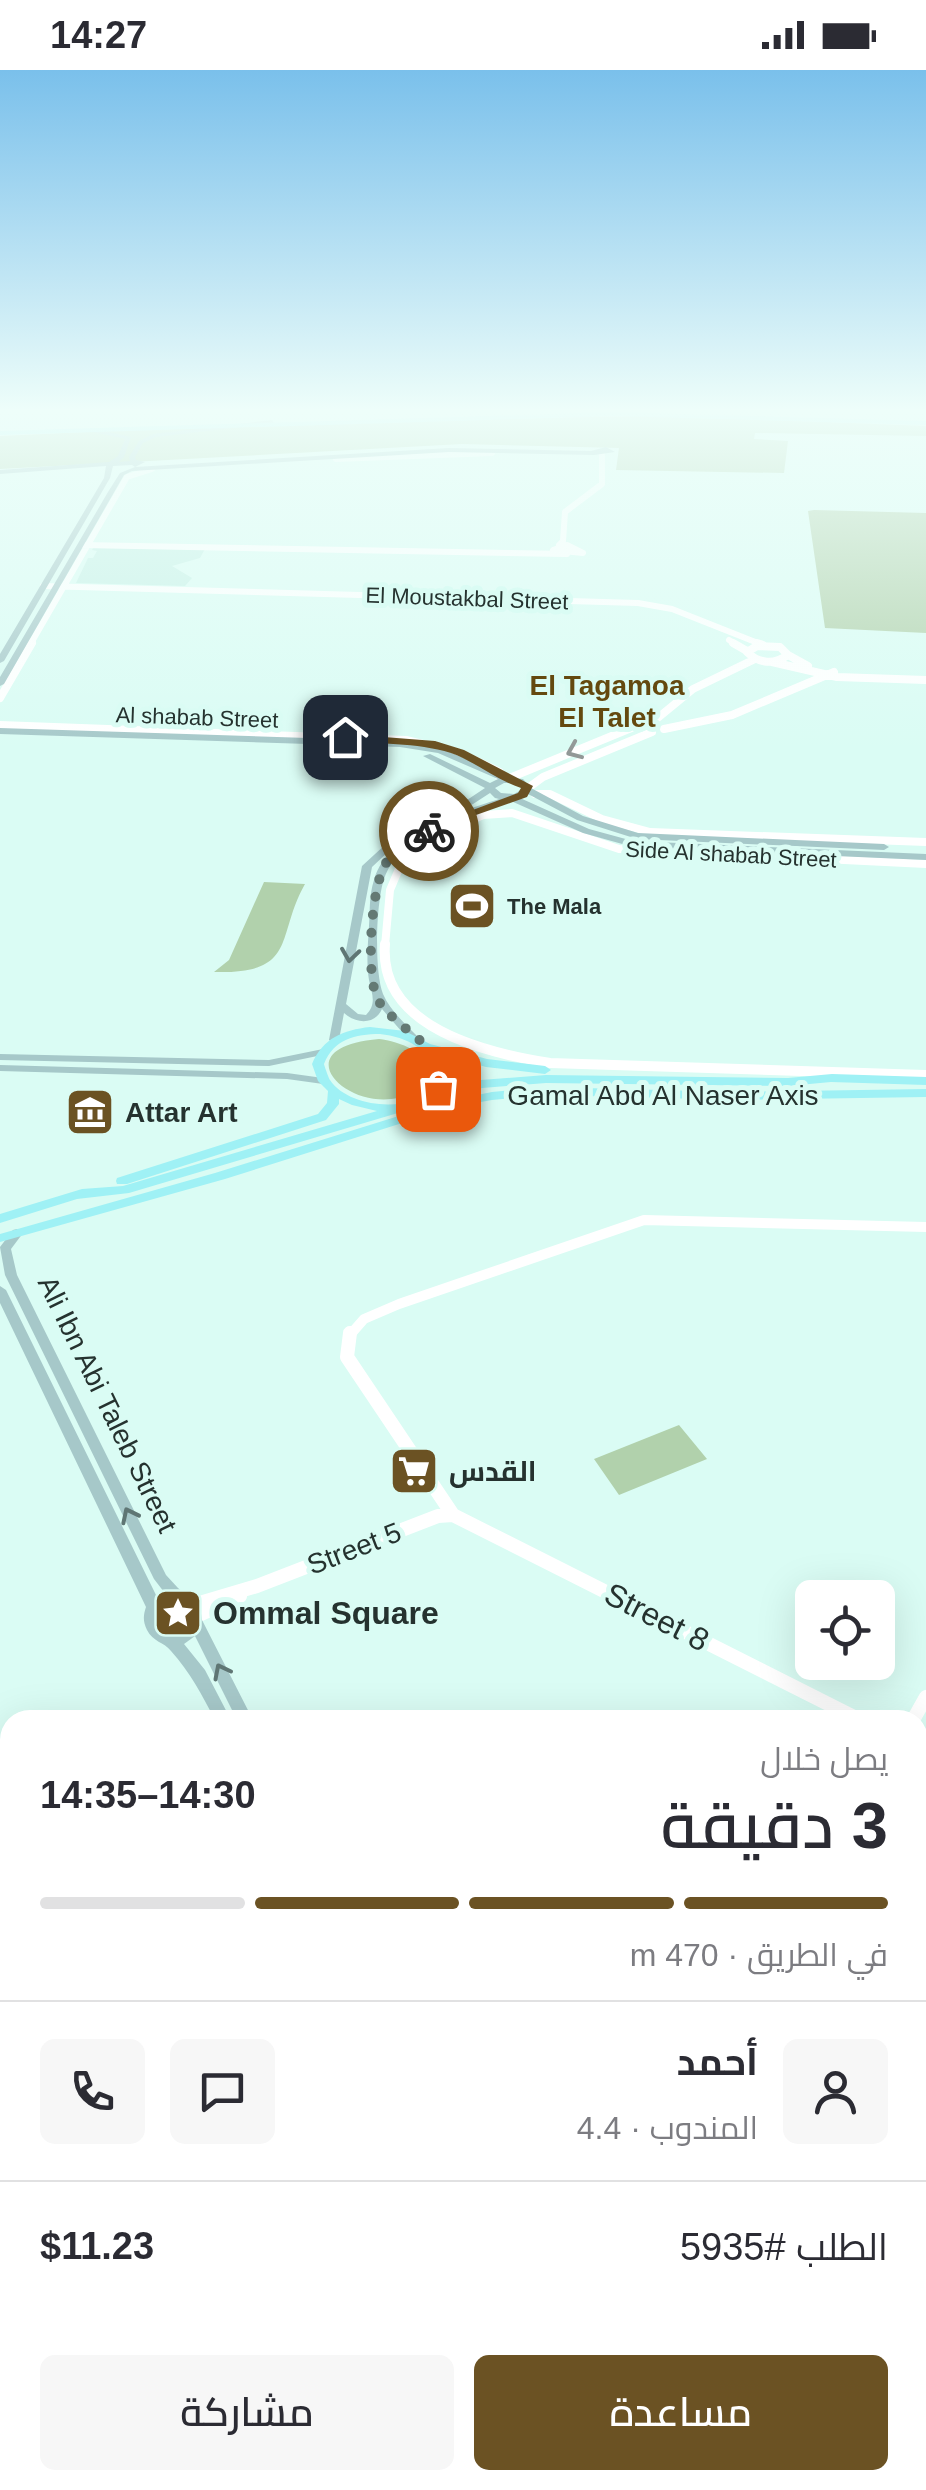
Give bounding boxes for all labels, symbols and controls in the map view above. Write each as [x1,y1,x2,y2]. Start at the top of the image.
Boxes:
text: 14:27 [50,14,147,56]
street label: El Moustakbal Street [365,582,569,615]
district label: El Tagamoa El Talet [529,670,685,733]
pin [303,695,388,780]
street label: Al shabab Street [115,702,279,733]
icon: home [318,710,373,765]
one-way arrow [566,739,584,759]
courier [379,781,479,881]
icon: bike [402,804,457,859]
street label: Side Al shabab Street [625,836,837,873]
sports icon: The Mala [446,880,498,932]
place label: The Mala [507,894,602,919]
one-way arrow [341,947,362,963]
pin [396,1047,481,1132]
icon: bag [411,1062,466,1117]
street label: Gamal Abd Al Naser Axis [507,1080,819,1111]
museum icon: Attar Art [64,1086,116,1138]
place label: Attar Art [125,1097,238,1128]
street label: Ali Ibn Abi Taleb Street [32,1271,183,1538]
supermarket icon: القدس [388,1445,440,1497]
place label: القدس [449,1456,537,1488]
one-way arrow [121,1507,141,1525]
street label: Street 5 [303,1516,406,1581]
street label: Street 8 [599,1576,715,1658]
map controls [795,1580,895,1680]
button: locate [795,1580,895,1680]
place icon: Ommal Square [152,1587,204,1639]
place label: Ommal Square [213,1595,439,1631]
one-way arrow [213,1663,233,1681]
text: يصل خلال [760,1741,888,1777]
text: 14:30–14:35 [40,1774,256,1816]
text: 3 دقيقة [661,1789,888,1862]
text: في الطريق · 470 m [630,1937,888,1973]
button: phone [40,2039,145,2144]
button: chat [170,2039,275,2144]
button: person [783,2039,888,2144]
text: أحمد [677,2041,758,2083]
text: المندوب · 4.4 [577,2110,758,2146]
text: $11.23 [40,2225,154,2267]
text: الطلب #5935 [680,2226,888,2268]
button: مشاركة [40,2355,454,2470]
button: مساعدة [474,2355,888,2470]

